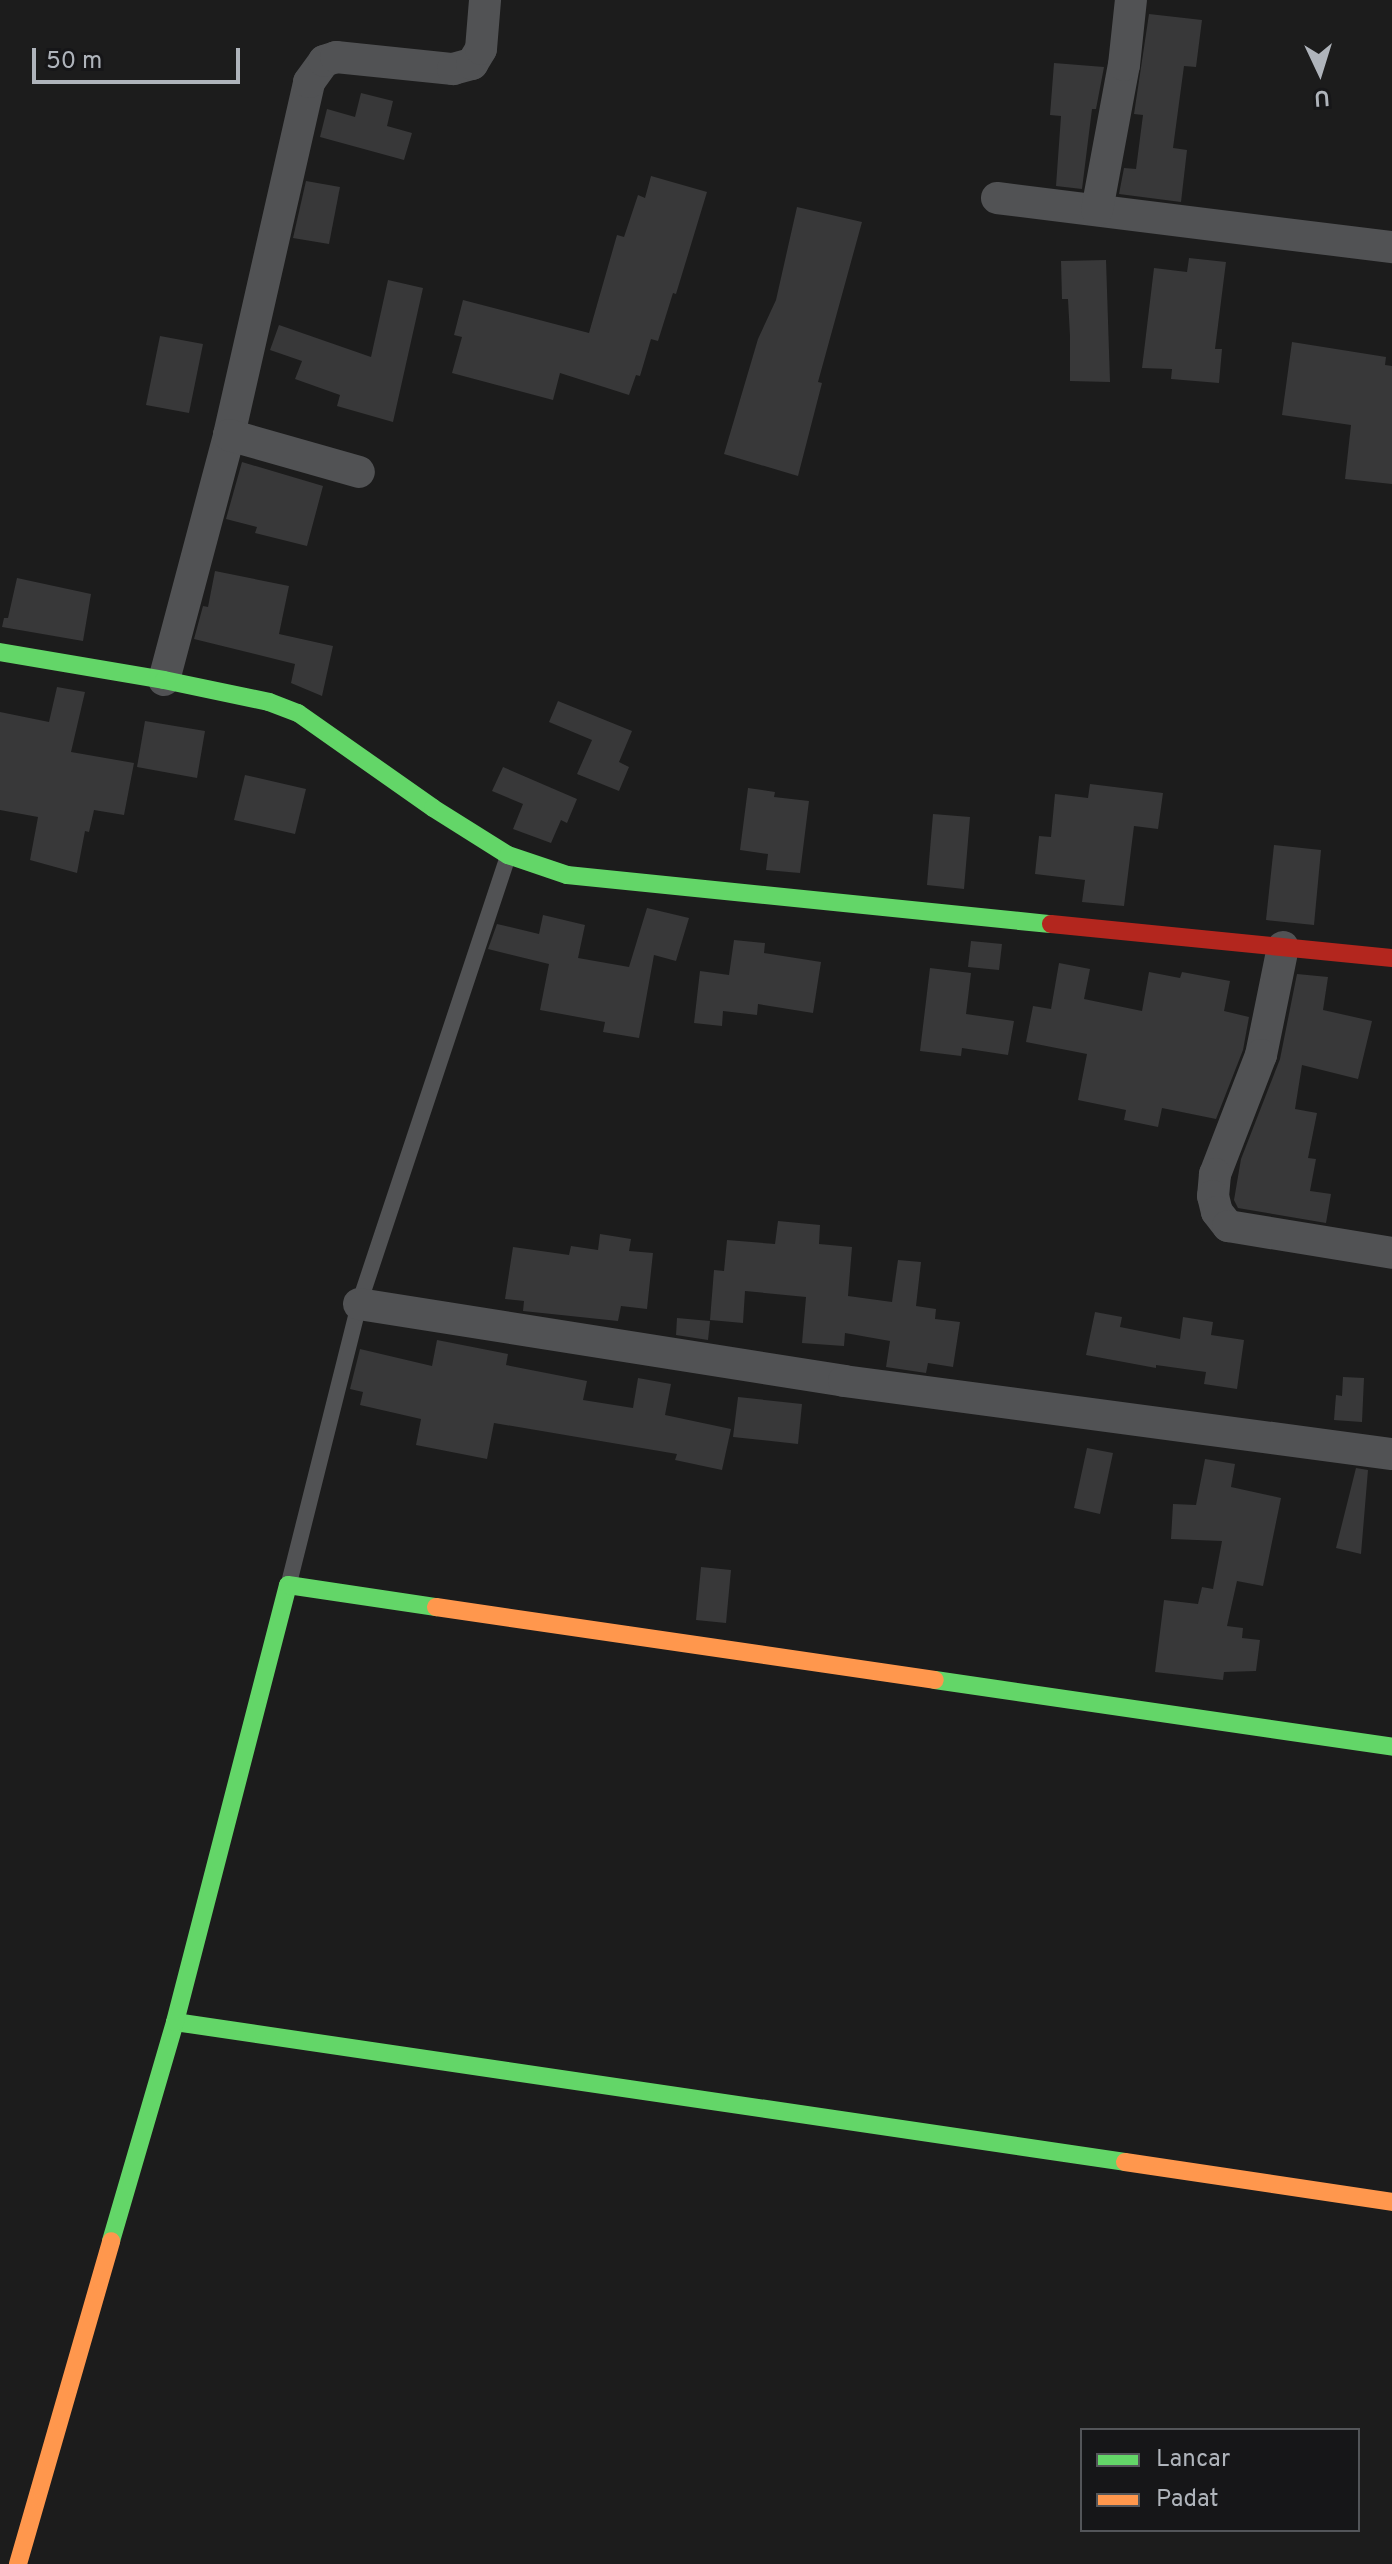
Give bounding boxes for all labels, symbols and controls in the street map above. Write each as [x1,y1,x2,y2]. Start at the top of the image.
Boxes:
scale bar [36,32,244,82]
north arrow [1280,32,1360,112]
text: 50 m [46,47,102,77]
text: U [1313,82,1330,110]
legend [1080,2428,1360,2532]
text: Lancar [1156,2445,1230,2475]
text: Padat [1156,2485,1218,2515]

